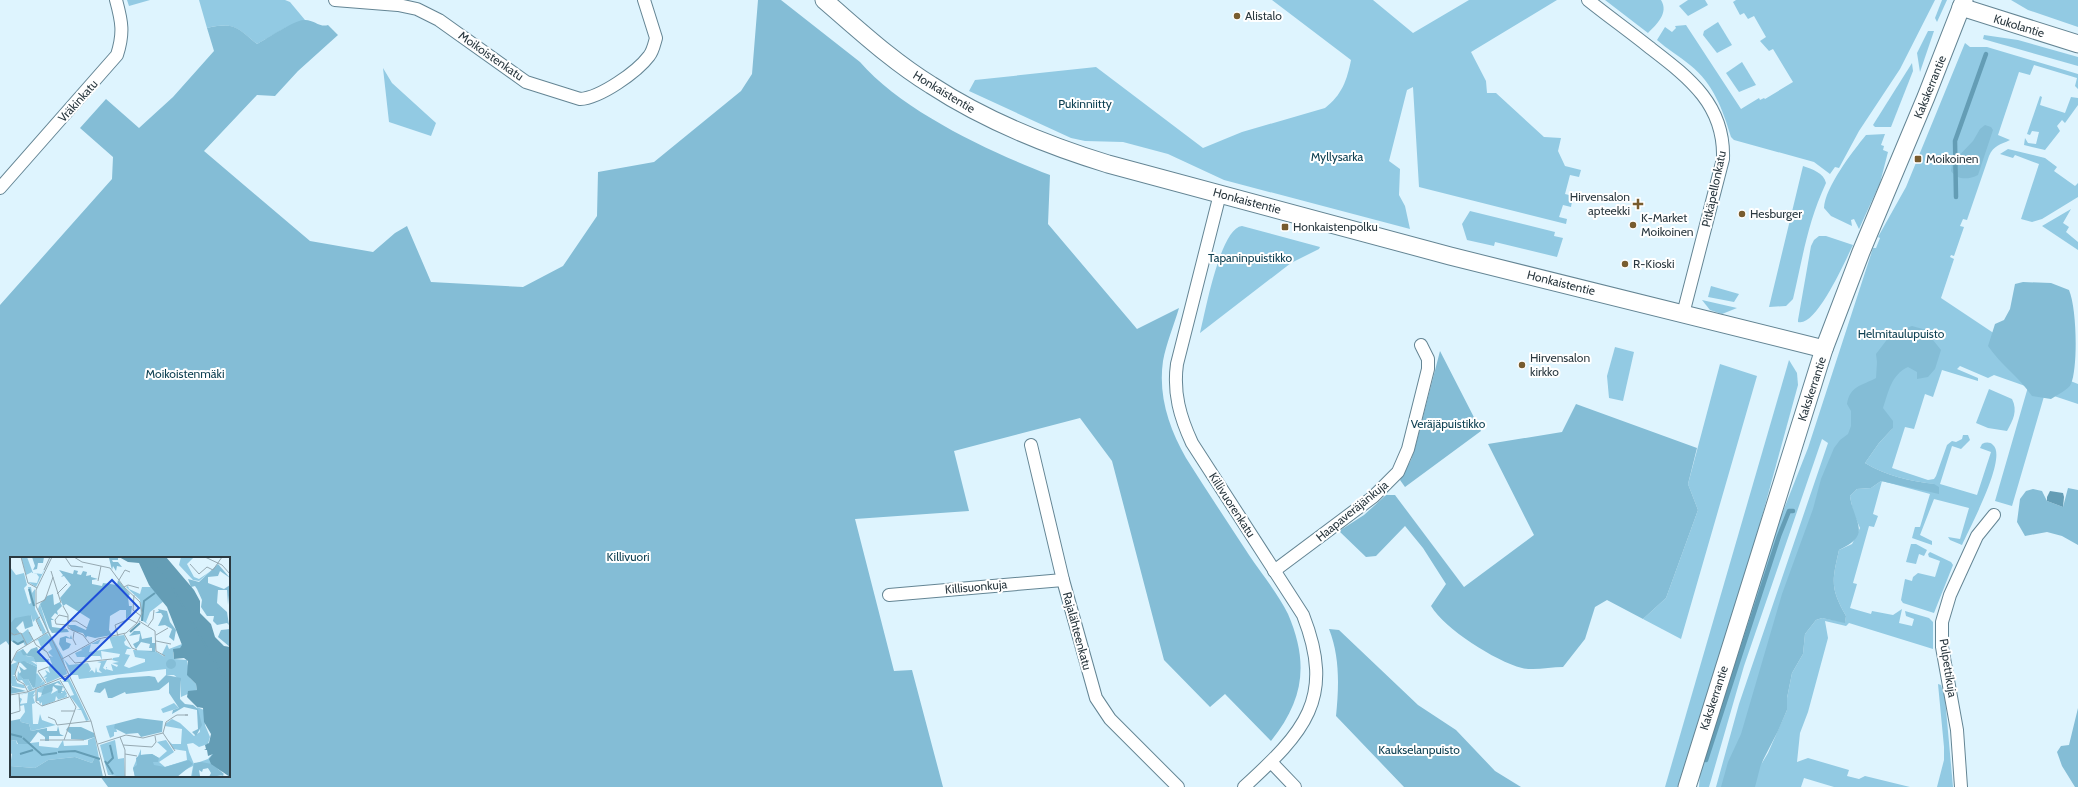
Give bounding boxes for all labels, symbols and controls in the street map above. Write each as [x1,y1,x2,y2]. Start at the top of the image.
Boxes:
place label: Alistalo [1245,8,1282,23]
marker: Alistalo [1232,11,1242,21]
street label: Kukolantie [1992,11,2046,40]
street label: Moikoistenkatu [456,28,527,84]
street label: Kakskerrantie [1910,53,1949,121]
street label: Honkaistentie [911,67,978,116]
street label: Vräkinkatu [55,76,101,125]
park label: Pukinniitty [1058,96,1112,111]
park label: Myllysarka [1311,149,1364,164]
street label: Pitkäpellonkatu [1698,149,1729,228]
place label: Moikoinen [1926,151,1979,166]
marker: Moikoinen [1913,154,1923,164]
street label: Honkaistentie [1212,184,1283,217]
place label: Hirvensalon apteekki [1570,189,1630,218]
marker: Hirvensalon apteekki [1633,199,1643,209]
place label: Hesburger [1750,206,1802,221]
marker: Hesburger [1737,209,1747,219]
place label: K-Market Moikoinen [1641,210,1694,239]
place label: Honkaistenpolku [1293,219,1378,234]
marker: K-Market Moikoinen [1628,220,1638,230]
marker: Honkaistenpolku [1280,222,1290,232]
park label: Tapaninpuistikko [1208,250,1292,265]
place label: R-Kioski [1633,256,1674,271]
marker: R-Kioski [1620,259,1630,269]
street label: Honkaistentie [1525,267,1597,298]
park label: Helmitaulupuisto [1858,326,1945,341]
place label: Hirvensalon kirkko [1530,350,1590,379]
street label: Kakskerrantie [1794,355,1829,423]
marker: Hirvensalon kirkko [1517,360,1527,370]
park label: Moikoistenmäki [145,366,225,381]
park label: Veräjäpuistikko [1411,416,1486,431]
street label: Killivuorenkatu [1206,469,1259,540]
street label: Haapaveräjänkuja [1313,477,1391,544]
park label: Killivuori [607,549,649,564]
inset map [10,557,230,777]
street label: Killisuonkuja [944,576,1008,597]
street label: Rajalähteenkatu [1060,590,1095,672]
street label: Pulpettikuja [1936,637,1961,699]
street label: Kakskerrantie [1696,664,1731,732]
park label: Kaukselanpuisto [1378,742,1460,757]

